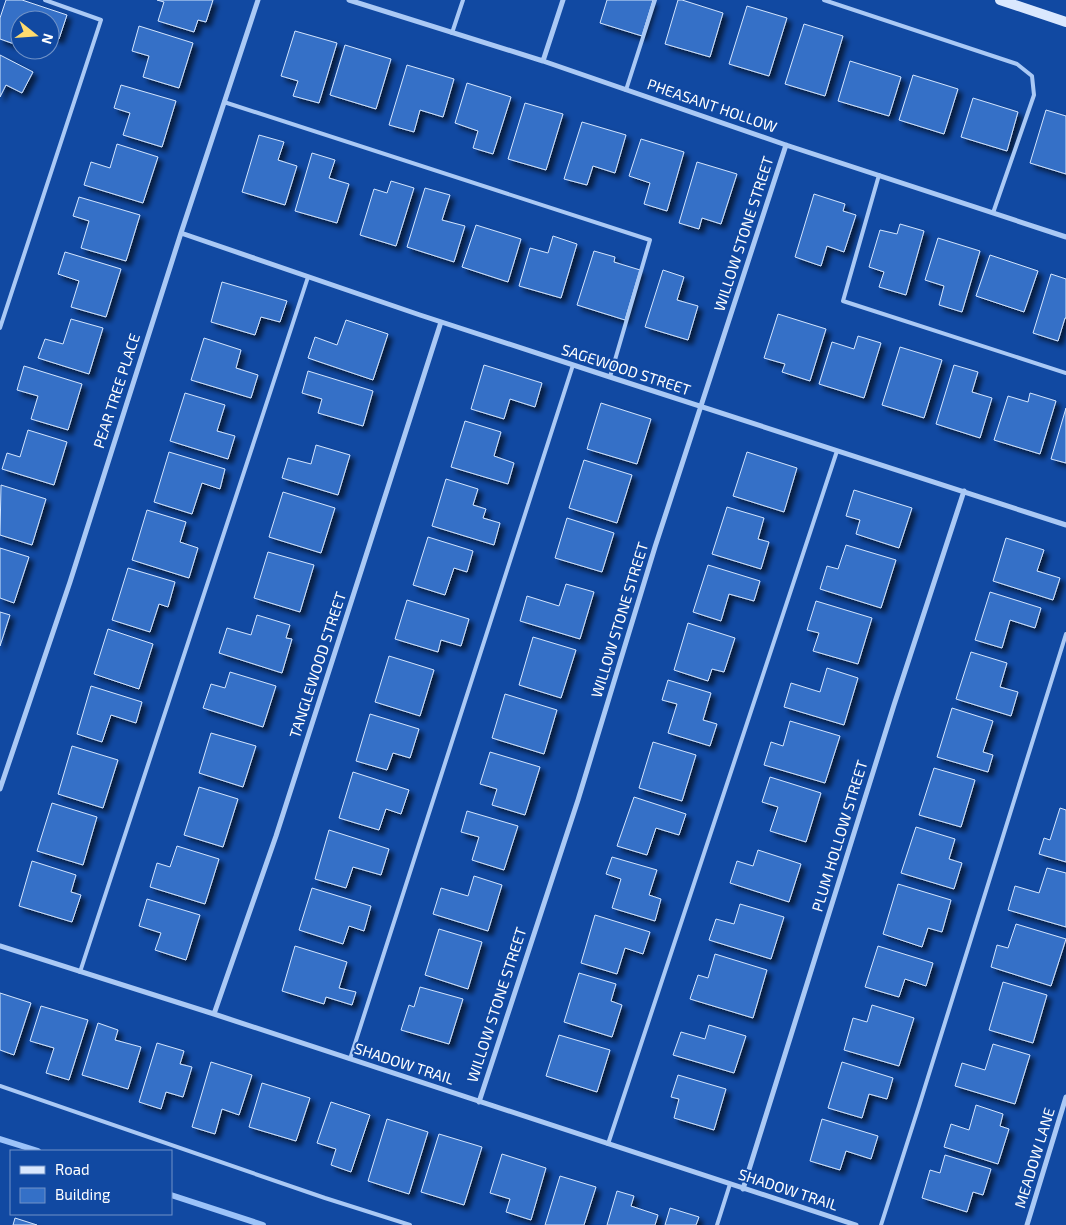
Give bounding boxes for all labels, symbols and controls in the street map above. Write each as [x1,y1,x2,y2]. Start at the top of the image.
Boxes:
north arrow [10,10,60,60]
text: N [38,32,58,46]
street label: PHEASANT HOLLOW [645,74,780,136]
street label: WILLOW STONE STREET [709,154,777,313]
street label: PEAR TREE PLACE [89,331,143,450]
street label: SAGEWOOD STREET [559,340,694,399]
street label: WILLOW STONE STREET [587,539,651,700]
street label: TANGLEWOOD STREET [285,589,349,740]
street label: PLUM HOLLOW STREET [807,758,871,914]
street label: WILLOW STONE STREET [462,925,530,1084]
street label: SHADOW TRAIL [352,1038,457,1088]
street label: MEADOW LANE [1010,1105,1058,1210]
legend [10,1150,172,1215]
text: Road [55,1160,90,1178]
street label: SHADOW TRAIL [736,1164,841,1214]
text: Building [55,1185,111,1203]

